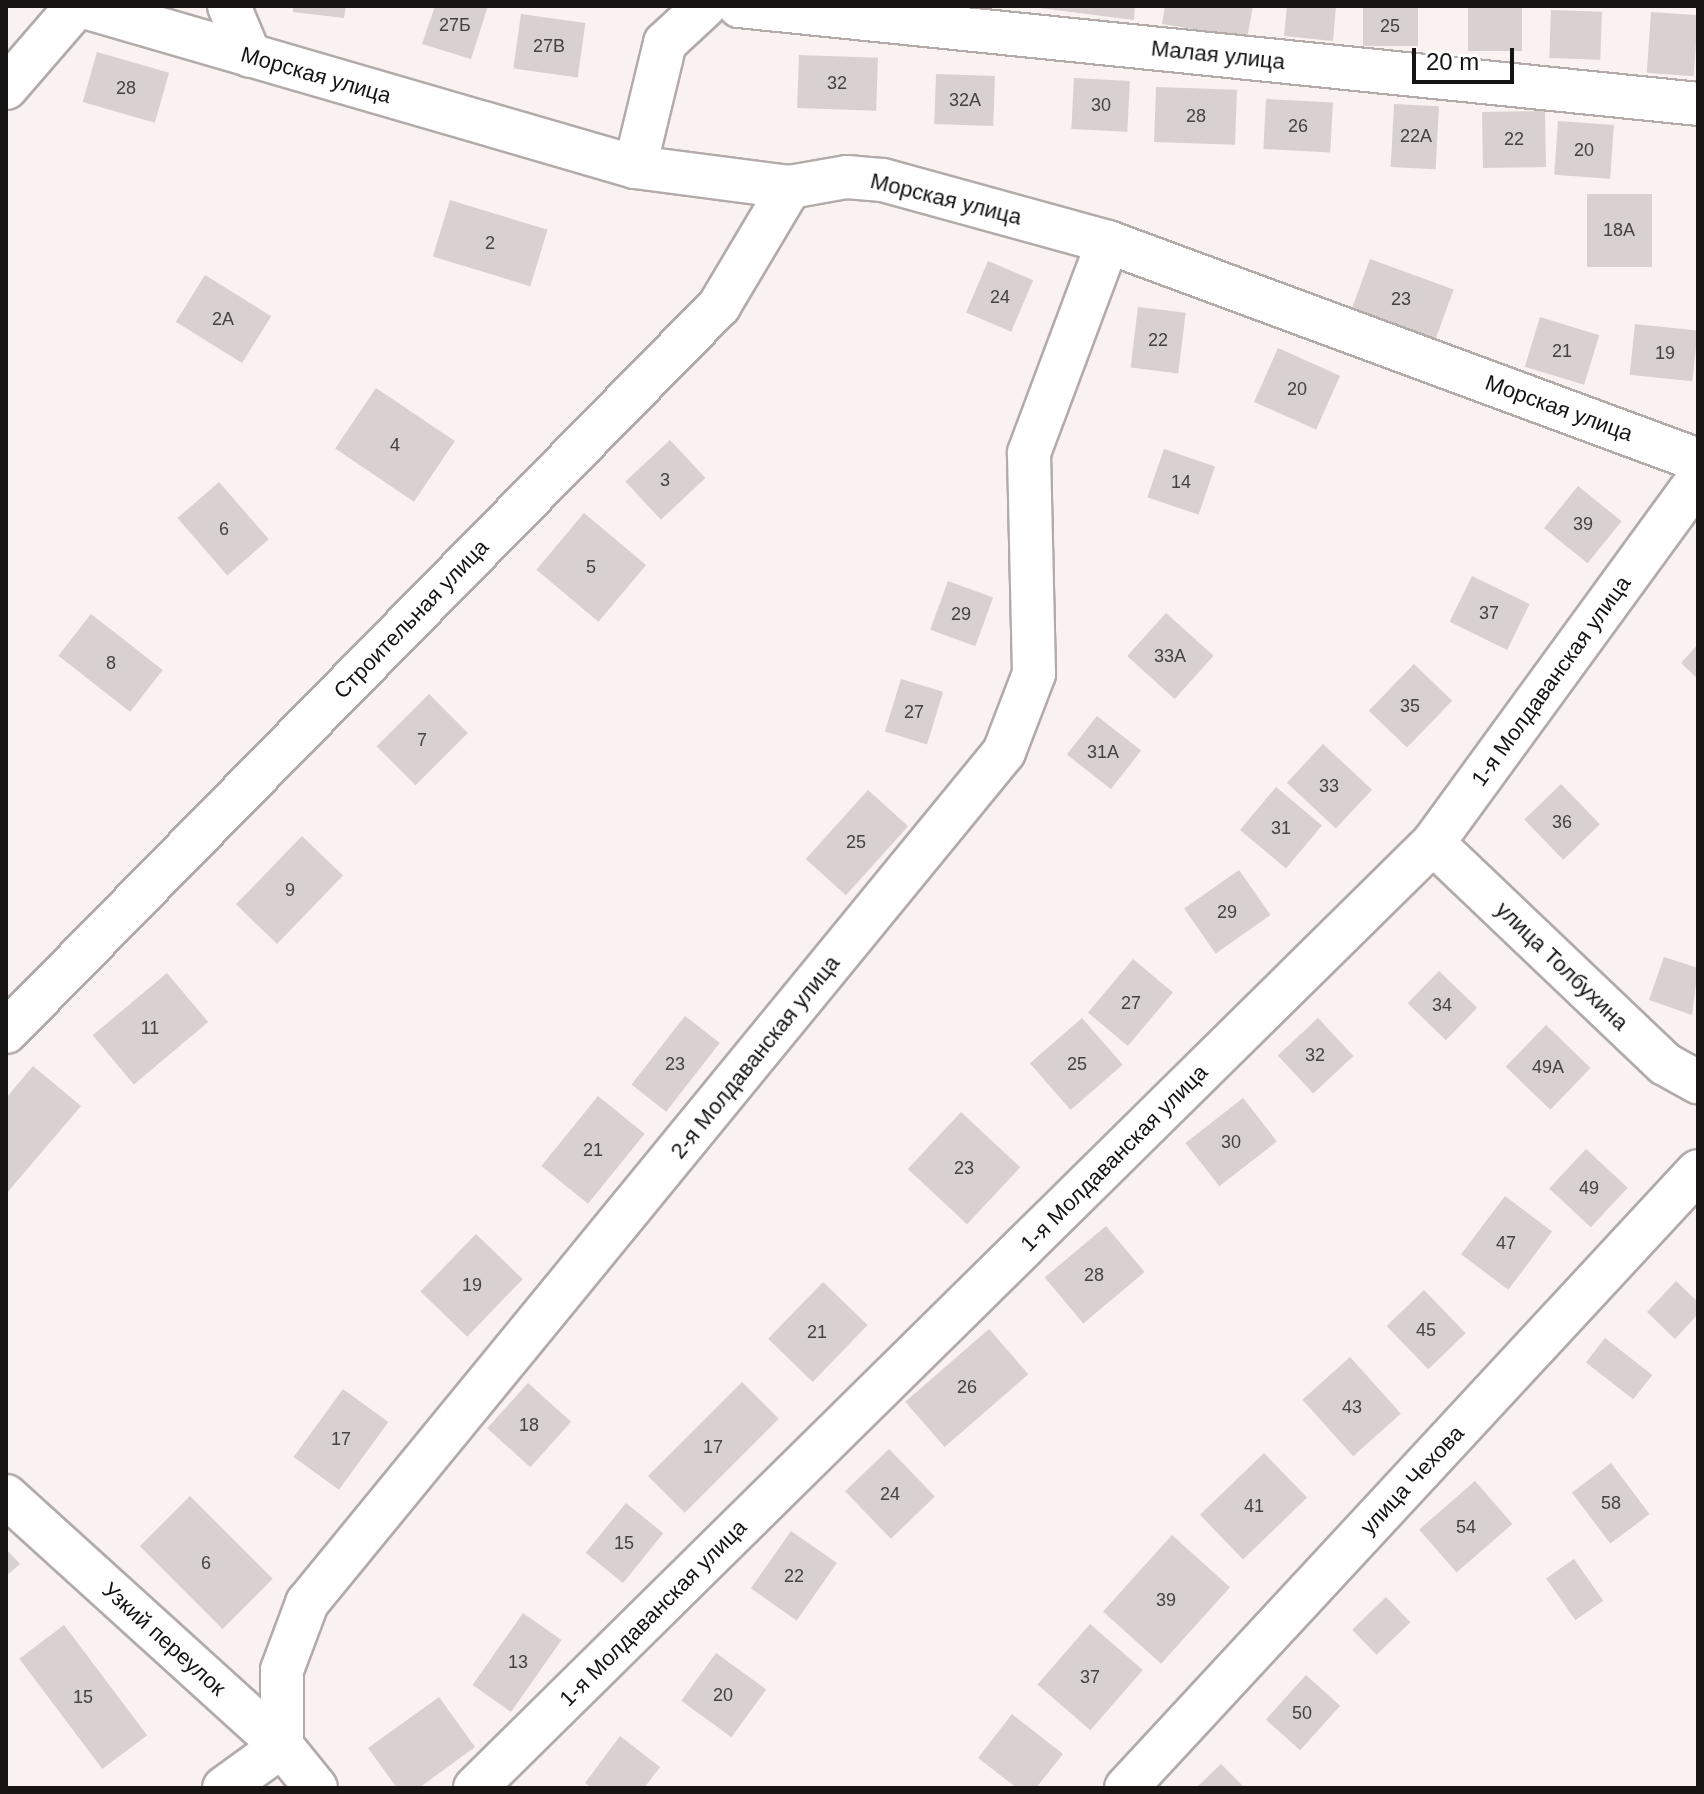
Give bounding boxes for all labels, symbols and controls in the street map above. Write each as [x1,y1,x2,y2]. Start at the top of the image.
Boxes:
house number: 27Б [439,14,471,36]
house number: 25 [1380,15,1400,37]
scale bar [1416,32,1518,82]
house number: 27В [533,35,565,57]
street label: Малая улица [1150,35,1286,75]
street label: Морская улица [238,41,394,109]
text: 20 m [1426,48,1479,75]
house number: 32 [827,72,847,94]
house number: 28 [116,77,136,99]
house number: 32А [949,89,981,111]
house number: 30 [1091,94,1111,116]
house number: 28 [1186,105,1206,127]
house number: 26 [1288,115,1308,137]
house number: 22А [1400,125,1432,147]
house number: 22 [1504,128,1524,150]
house number: 20 [1574,139,1594,161]
street label: Морская улица [868,167,1024,231]
house number: 18А [1603,219,1635,241]
house number: 2 [485,232,495,254]
house number: 24 [990,286,1010,308]
house number: 23 [1391,288,1411,310]
house number: 2А [212,308,234,330]
house number: 22 [1148,329,1168,351]
house number: 21 [1552,340,1572,362]
house number: 19 [1655,342,1675,364]
street label: Морская улица [1482,369,1636,447]
house number: 20 [1287,378,1307,400]
house number: 4 [390,434,400,456]
house number: 3 [660,469,670,491]
house number: 14 [1171,471,1191,493]
house number: 39 [1573,513,1593,535]
house number: 6 [219,518,229,540]
street label: Строительная улица [328,534,494,704]
house number: 5 [586,556,596,578]
street label: 1-я Молдаванская улица [1466,571,1636,791]
house number: 37 [1479,602,1499,624]
house number: 29 [951,603,971,625]
house number: 33А [1154,645,1186,667]
house number: 8 [106,652,116,674]
house number: 35 [1400,695,1420,717]
house number: 27 [904,701,924,723]
house number: 7 [417,729,427,751]
house number: 31А [1087,741,1119,763]
house number: 33 [1319,775,1339,797]
house number: 36 [1552,811,1572,833]
house number: 31 [1271,817,1291,839]
house number: 25 [846,831,866,853]
house number: 9 [285,879,295,901]
street label: улица Толбухина [1490,896,1634,1036]
house number: 29 [1217,901,1237,923]
street label: 2-я Молдаванская улица [665,950,845,1164]
house number: 27 [1121,992,1141,1014]
house number: 34 [1432,994,1452,1016]
house number: 11 [141,1017,159,1039]
house number: 32 [1305,1044,1325,1066]
house number: 23 [665,1053,685,1075]
house number: 25 [1067,1053,1087,1075]
house number: 49А [1532,1056,1564,1078]
street label: 1-я Молдаванская улица [1015,1059,1213,1257]
house number: 30 [1221,1131,1241,1153]
house number: 21 [583,1139,603,1161]
house number: 23 [954,1157,974,1179]
house number: 49 [1579,1177,1599,1199]
house number: 47 [1496,1232,1516,1254]
house number: 28 [1084,1264,1104,1286]
house number: 19 [462,1274,482,1296]
house number: 45 [1416,1319,1436,1341]
house number: 21 [807,1321,827,1343]
house number: 26 [957,1376,977,1398]
house number: 43 [1342,1396,1362,1418]
house number: 18 [519,1414,539,1436]
street label: улица Чехова [1355,1420,1469,1540]
house number: 17 [331,1428,351,1450]
house number: 17 [703,1436,723,1458]
house number: 24 [880,1483,900,1505]
house number: 58 [1601,1492,1621,1514]
house number: 41 [1244,1495,1264,1517]
street label: 1-я Молдаванская улица [554,1514,752,1712]
house number: 54 [1456,1516,1476,1538]
house number: 15 [614,1532,634,1554]
house number: 6 [201,1552,211,1574]
house number: 22 [784,1565,804,1587]
street label: Узкий переулок [97,1577,231,1701]
house number: 39 [1156,1589,1176,1611]
house number: 13 [508,1651,528,1673]
house number: 37 [1080,1666,1100,1688]
house number: 20 [713,1684,733,1706]
house number: 15 [73,1686,93,1708]
house number: 50 [1292,1702,1312,1724]

